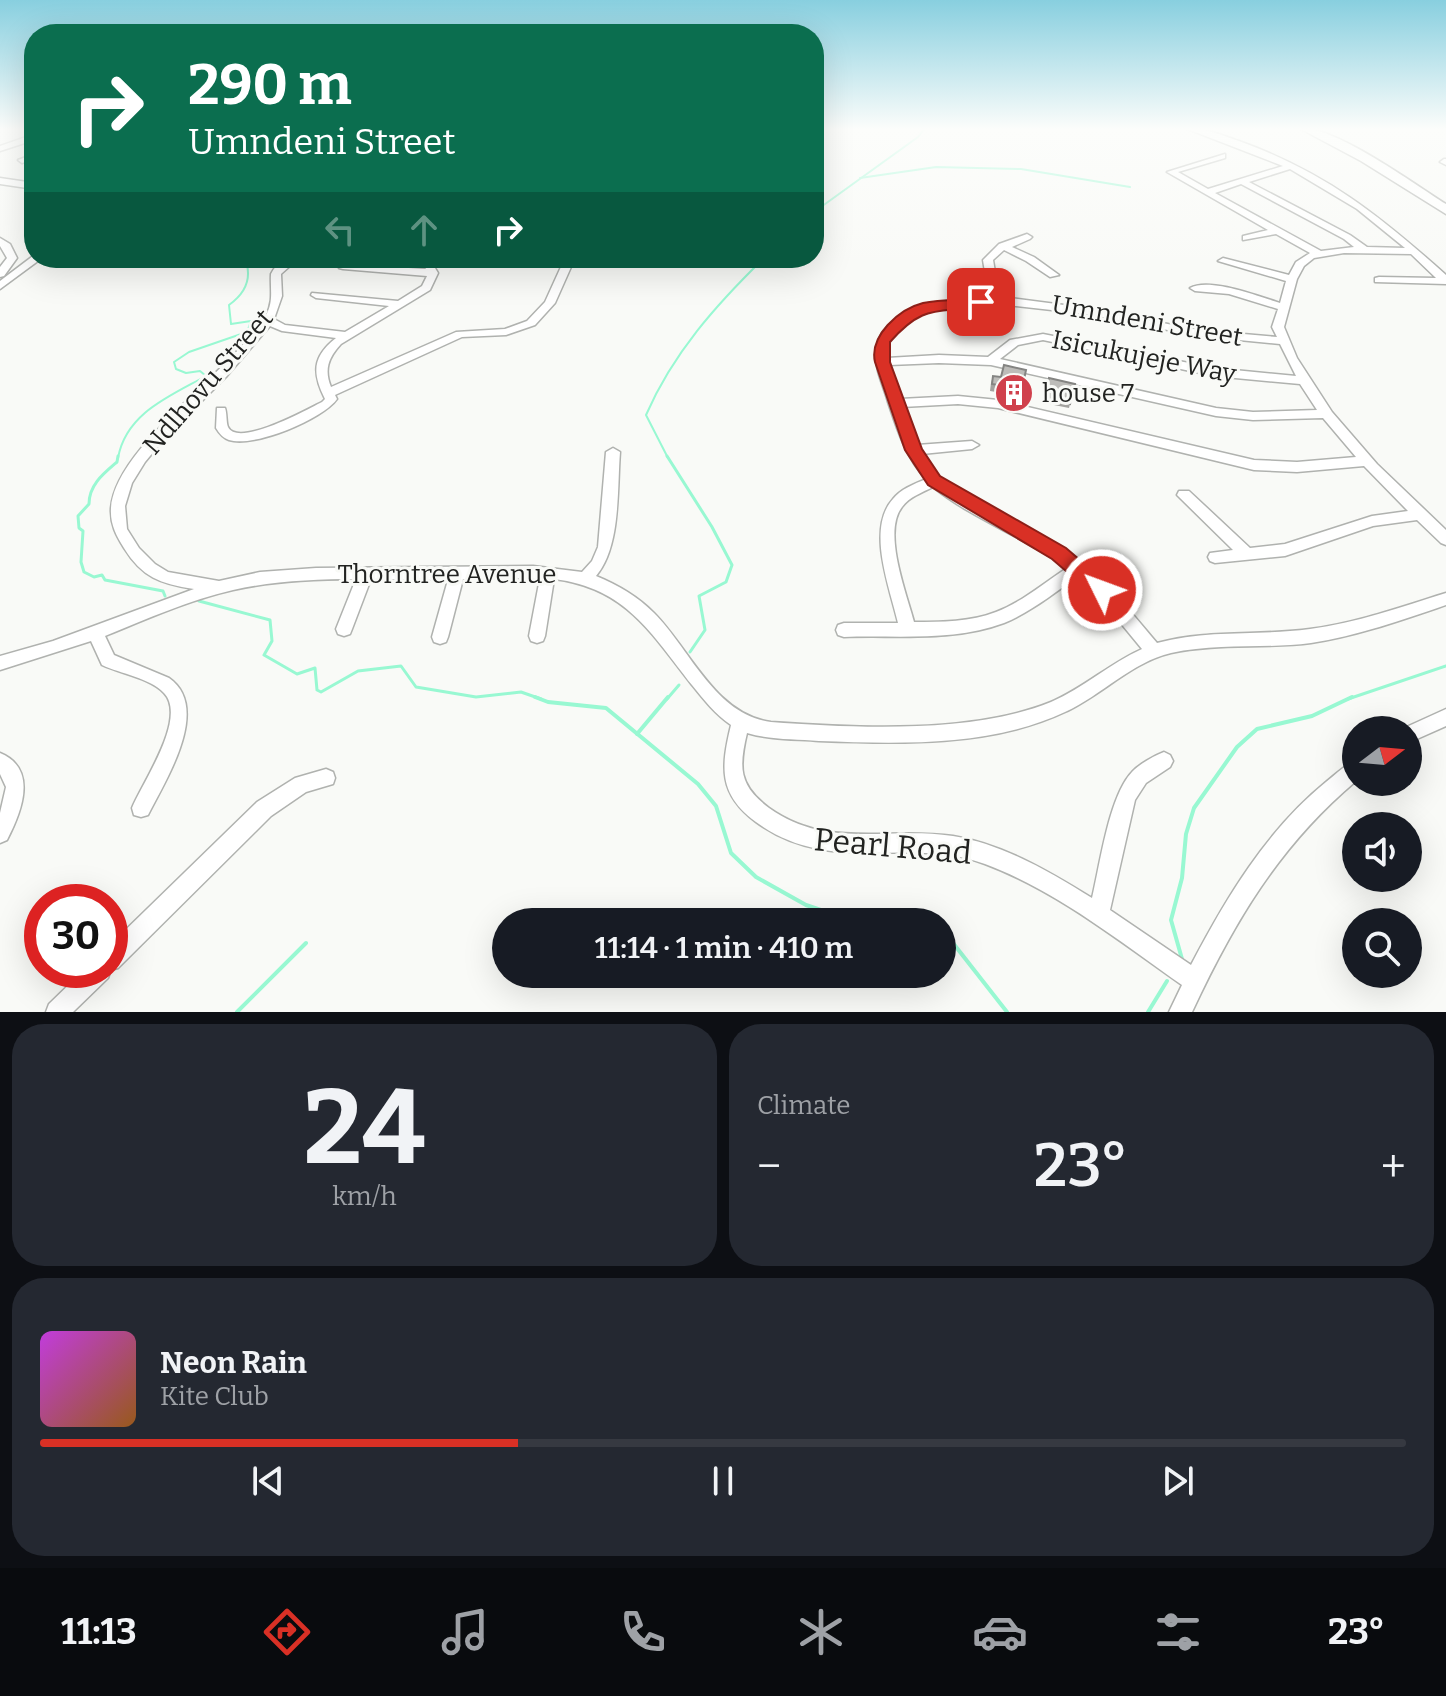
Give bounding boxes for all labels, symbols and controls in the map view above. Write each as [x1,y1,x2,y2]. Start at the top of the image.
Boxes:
text: 290 m [188,52,352,119]
icon: right [56,56,160,160]
text: Umndeni Street [188,120,456,164]
icon: left [318,208,362,252]
icon: ahead [402,208,446,252]
icon: right [486,208,530,252]
pin [947,268,1015,336]
icon: arrive [959,280,1003,324]
street label: Umndeni Street [1049,289,1245,353]
street label: Ndlhovu Street [137,303,280,461]
street label: Isicukujeje Way [1049,324,1239,390]
building icon: house 7 [993,372,1035,414]
place label: house 7 [1042,378,1134,409]
position arrow [1060,548,1144,632]
street label: Thorntree Avenue [338,559,556,590]
north arrow [1342,716,1422,796]
map controls [1342,716,1422,988]
button: sound [1342,812,1422,892]
street label: Pearl Road [813,820,973,872]
speed limit sign: 30 [24,884,128,988]
button: search [1342,908,1422,988]
text: 11:14 · 1 min · 410 m [595,930,853,966]
text: 24 [304,1066,425,1191]
text: Climate [757,1090,851,1121]
text: 23° [1034,1130,1128,1202]
text: − [757,1140,781,1193]
text: + [1381,1140,1406,1193]
text: km/h [332,1181,397,1212]
text: Neon Rain [160,1345,307,1381]
text: Kite Club [160,1381,269,1412]
icon: previous [246,1459,290,1503]
icon: pause [701,1459,745,1503]
icon: next [1156,1459,1200,1503]
icon: directions [259,1604,315,1660]
icon: music [437,1604,493,1660]
icon: phone [615,1604,671,1660]
icon: climate [793,1604,849,1660]
icon: car [972,1604,1028,1660]
icon: filters [1150,1604,1206,1660]
text: 11:13 [61,1610,137,1654]
text: 23° [1328,1610,1385,1654]

